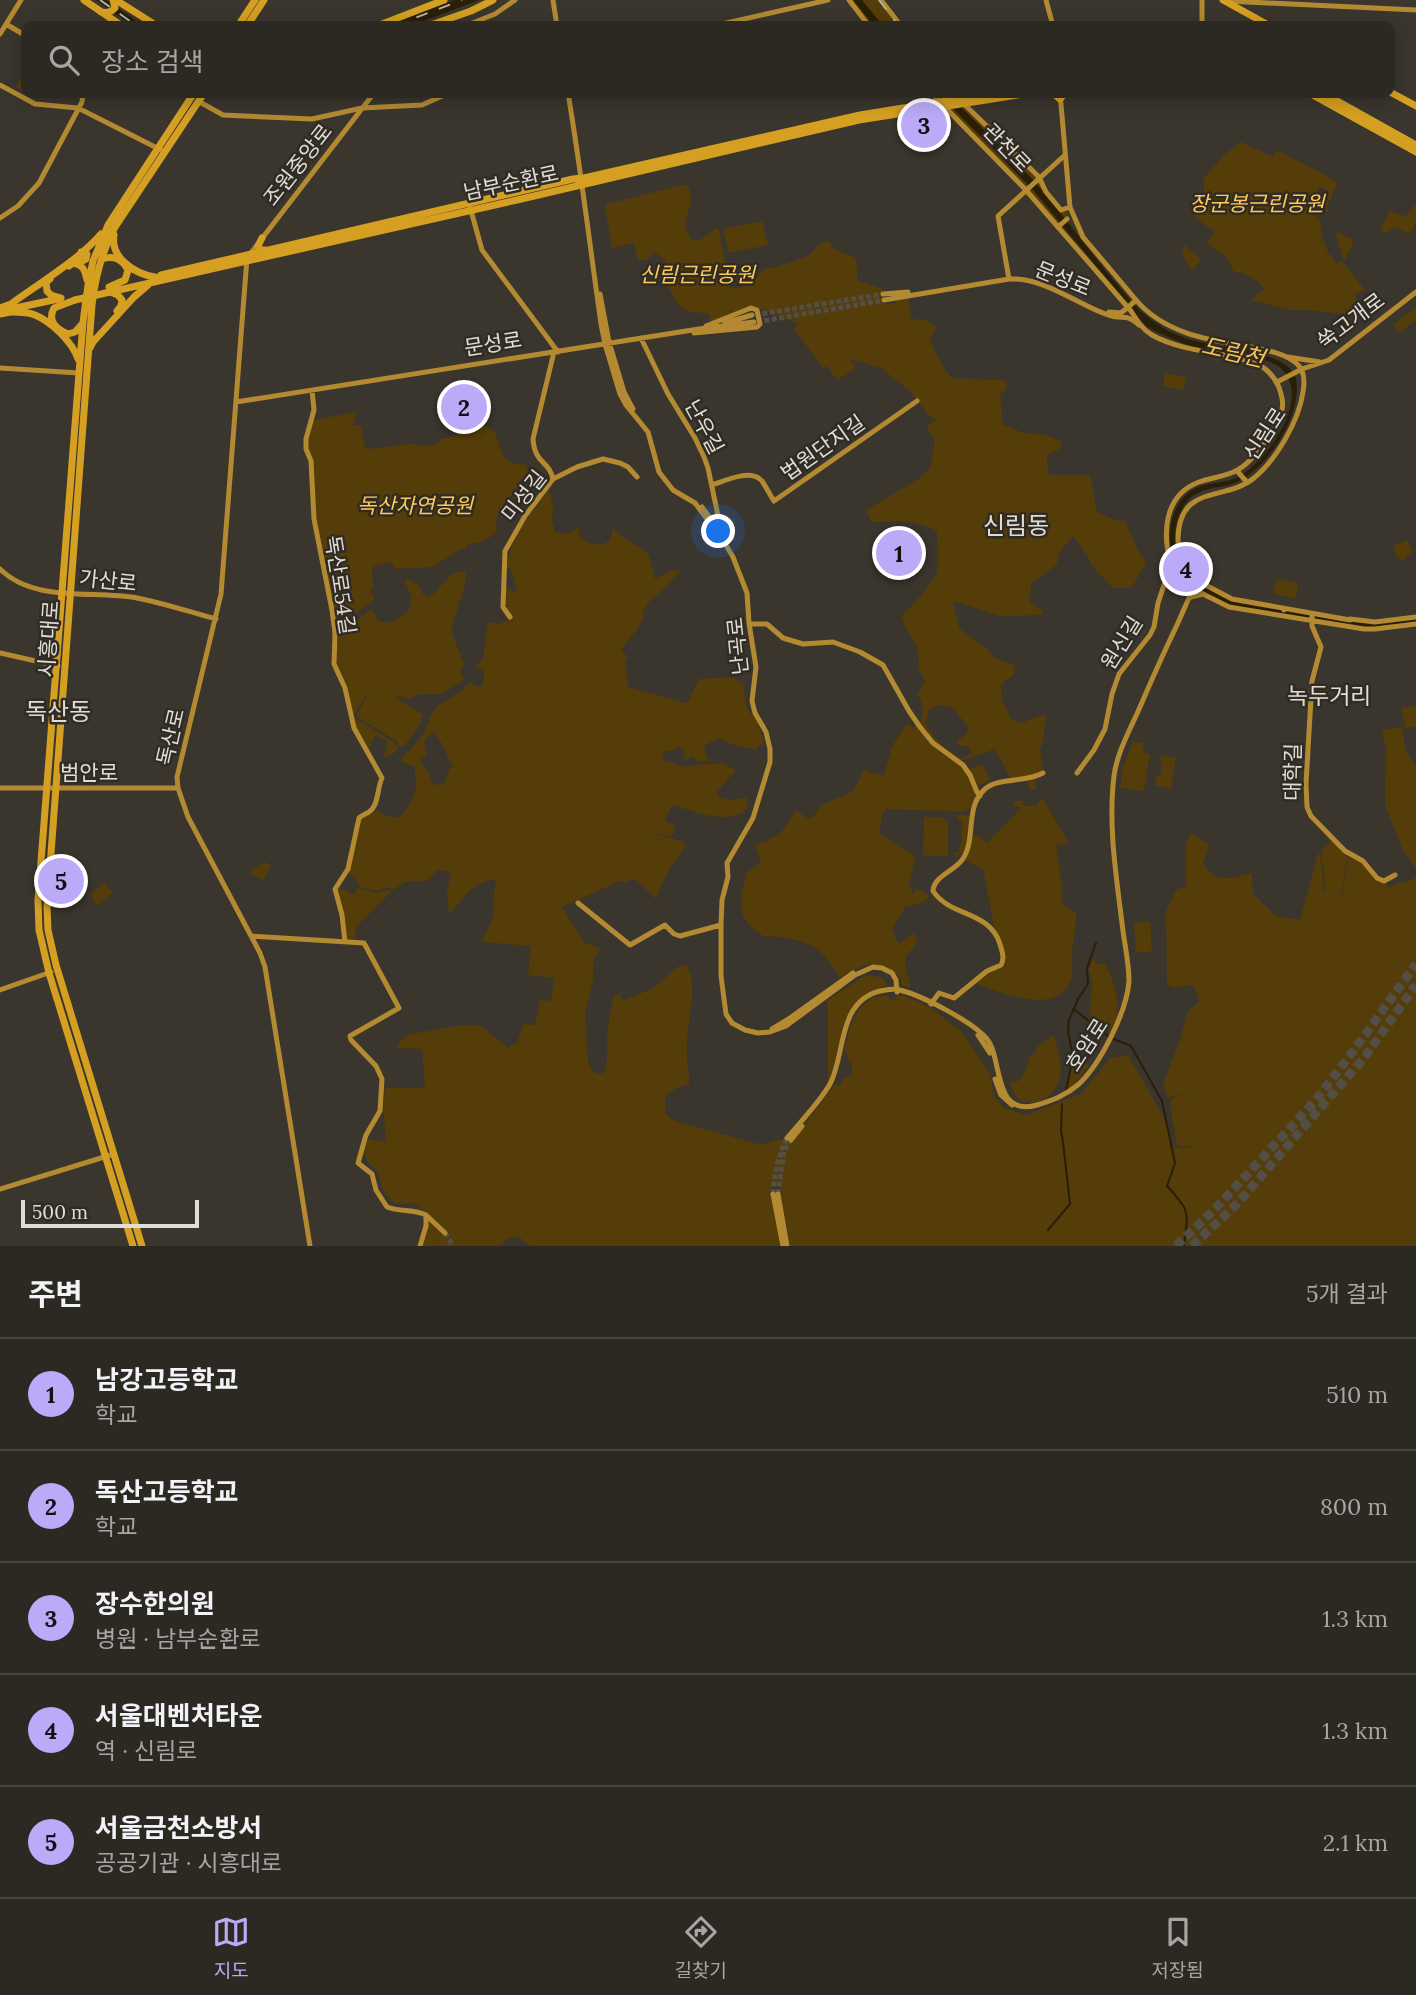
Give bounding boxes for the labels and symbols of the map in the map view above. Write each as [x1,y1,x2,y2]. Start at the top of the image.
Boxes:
pin: 3 [901,99,947,151]
street label: 관천로 [978,117,1037,178]
street label: 조원중앙로 [257,118,338,211]
street label: 남부순환로 [461,159,561,206]
park label: 장군봉근린공원 [1189,190,1326,217]
street label: 문성로 [1031,255,1095,302]
park label: 신림근린공원 [639,261,757,288]
street label: 쑥고개로 [1312,287,1390,355]
street label: 문성로 [462,326,524,361]
water label: 도림천 [1199,330,1270,373]
pin: 2 [441,381,487,433]
street label: 난우길 [679,395,730,459]
street label: 신림로 [1237,402,1292,465]
street label: 법원단지길 [775,409,870,486]
street label: 미성길 [495,465,552,527]
park label: 독산자연공원 [357,492,475,519]
district label: 신림동 [983,510,1049,541]
your location [701,514,735,548]
pin: 1 [876,527,922,579]
street label: 독산로54길 [319,533,362,636]
pin: 4 [1163,543,1209,595]
street label: 가산로 [78,564,138,597]
street label: 시흥대로 [32,599,65,678]
street label: 원신길 [1095,611,1148,674]
street label: 난곡로 [721,616,754,676]
district label: 녹두거리 [1287,681,1371,710]
district label: 독산동 [25,696,91,727]
street label: 독산로 [151,706,190,768]
street label: 대학길 [1278,743,1307,801]
street label: 범안로 [60,759,118,786]
pin: 5 [38,855,84,907]
street label: 호암로 [1059,1013,1114,1076]
scale bar [21,1197,200,1229]

